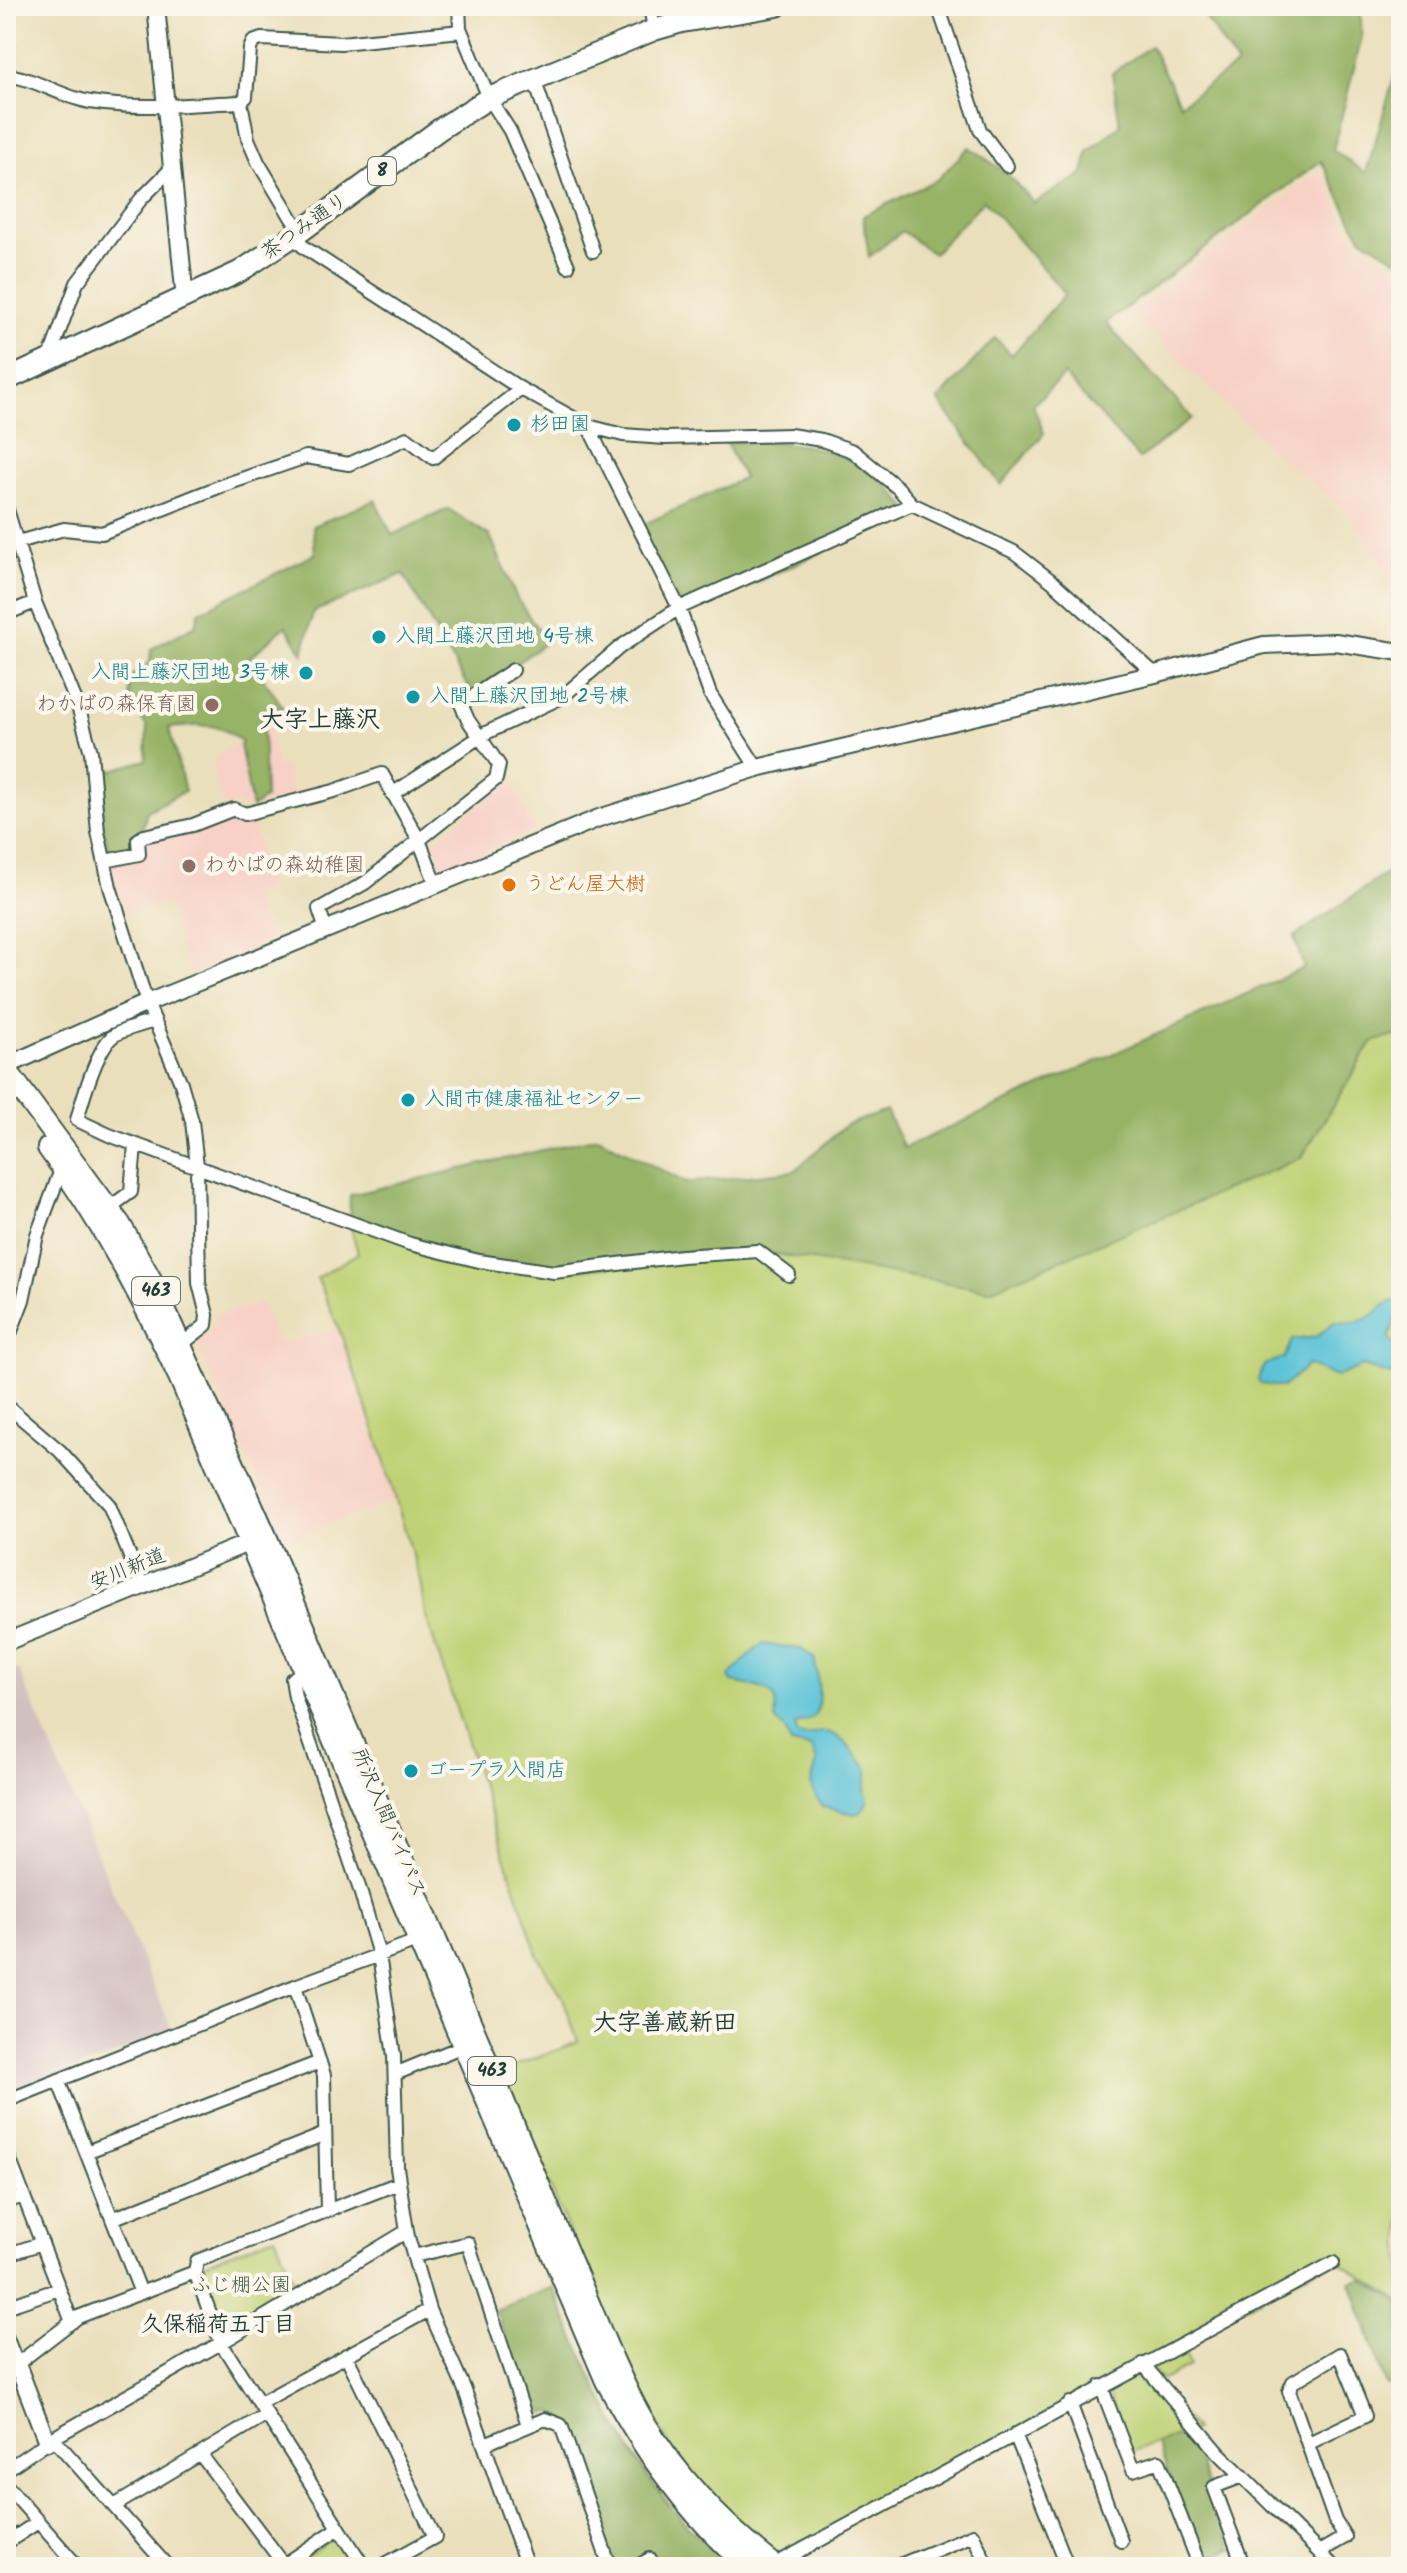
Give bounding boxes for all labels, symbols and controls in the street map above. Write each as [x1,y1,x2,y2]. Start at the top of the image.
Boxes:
road number: 8 [368,157,396,185]
street label: 茶つみ通り [255,185,355,269]
place label: 杉田園 [530,409,590,441]
marker: 杉田園 [505,416,523,434]
place label: 入間上藤沢団地 4号棟 [395,621,594,653]
marker: 入間上藤沢団地 4号棟 [370,628,388,646]
place label: 入間上藤沢団地 3号棟 [91,657,290,689]
marker: 入間上藤沢団地 3号棟 [297,664,315,682]
place label: 入間上藤沢団地 2号棟 [429,681,629,713]
marker: 入間上藤沢団地 2号棟 [404,688,422,706]
place label: わかばの森保育園 [37,689,196,721]
marker: わかばの森保育園 [203,696,221,714]
district label: 大字上藤沢 [260,701,380,740]
place label: わかばの森幼稚園 [205,850,364,882]
marker: わかばの森幼稚園 [180,857,198,875]
place label: うどん屋大樹 [525,869,645,901]
marker: うどん屋大樹 [500,876,518,894]
place label: 入間市健康福祉センター [424,1084,643,1116]
marker: 入間市健康福祉センター [399,1091,417,1109]
road number: 463 [132,1277,180,1305]
street label: 安川新道 [85,1540,171,1600]
street label: 所沢入間バイパス [342,1743,434,1903]
place label: ゴープラ入間店 [427,1755,566,1787]
marker: ゴープラ入間店 [402,1762,420,1780]
district label: 大字善蔵新田 [593,2004,737,2043]
road number: 463 [468,2057,516,2085]
park label: ふじ棚公園 [191,2270,291,2302]
district label: 久保稲荷五丁目 [141,2308,295,2343]

